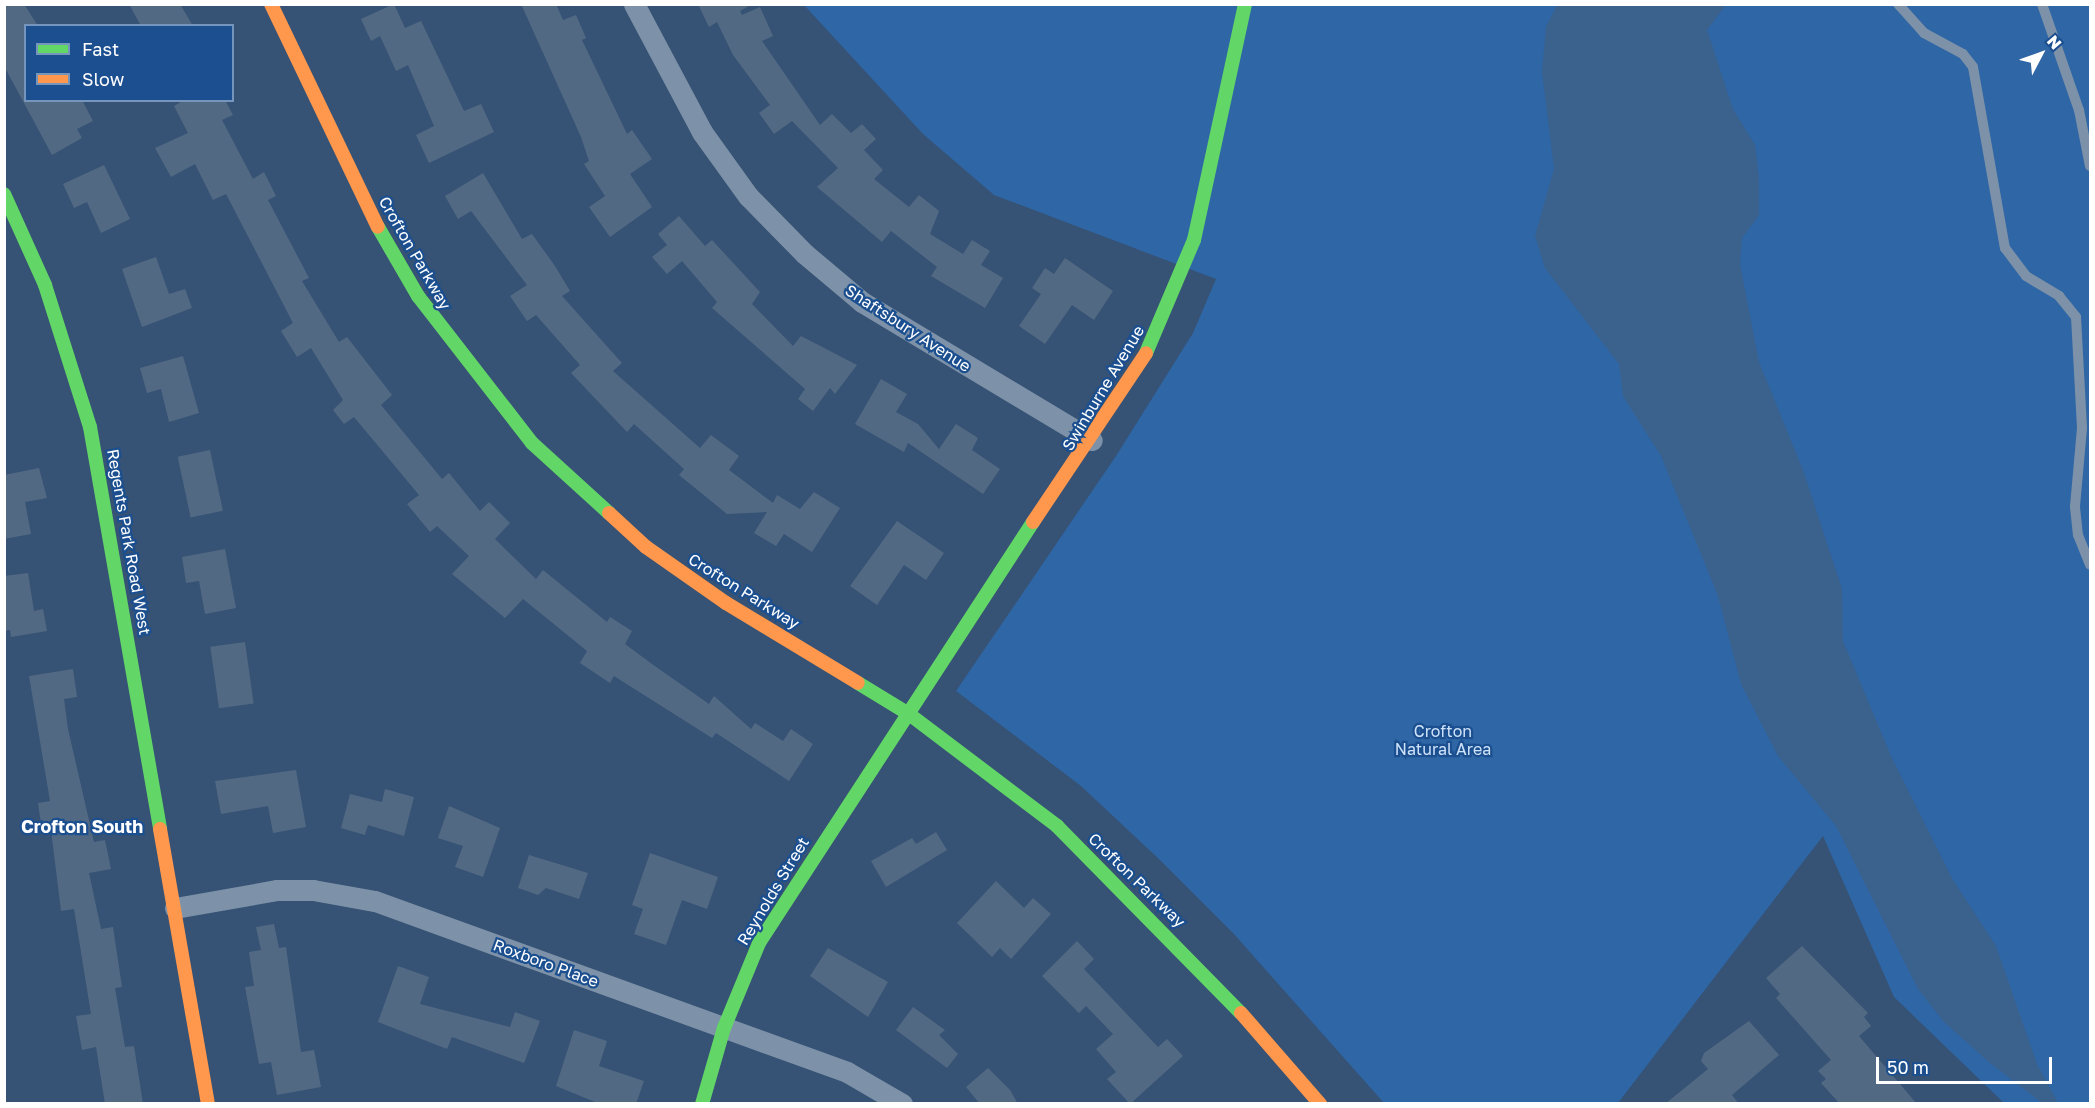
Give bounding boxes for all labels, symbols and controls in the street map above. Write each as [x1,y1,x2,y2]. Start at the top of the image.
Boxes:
legend [24,24,234,102]
north arrow [2011,24,2071,84]
text: N [2043,31,2066,53]
text: Fast [82,38,119,60]
text: Slow [82,68,124,90]
street label: Crofton Parkway [375,193,455,313]
street label: Shaftsbury Avenue [842,280,974,376]
street label: Swinburne Avenue [1058,322,1148,454]
street label: Regents Park Road West [103,448,155,636]
street label: Crofton Parkway [685,549,803,633]
park label: Crofton Natural Area [1395,721,1491,759]
district label: Crofton South [21,815,143,837]
street label: Crofton Parkway [1085,829,1189,931]
street label: Reynolds Street [733,833,813,949]
street label: Roxboro Place [491,935,601,991]
scale bar [1879,1045,2054,1083]
text: 50 m [1887,1056,1929,1078]

